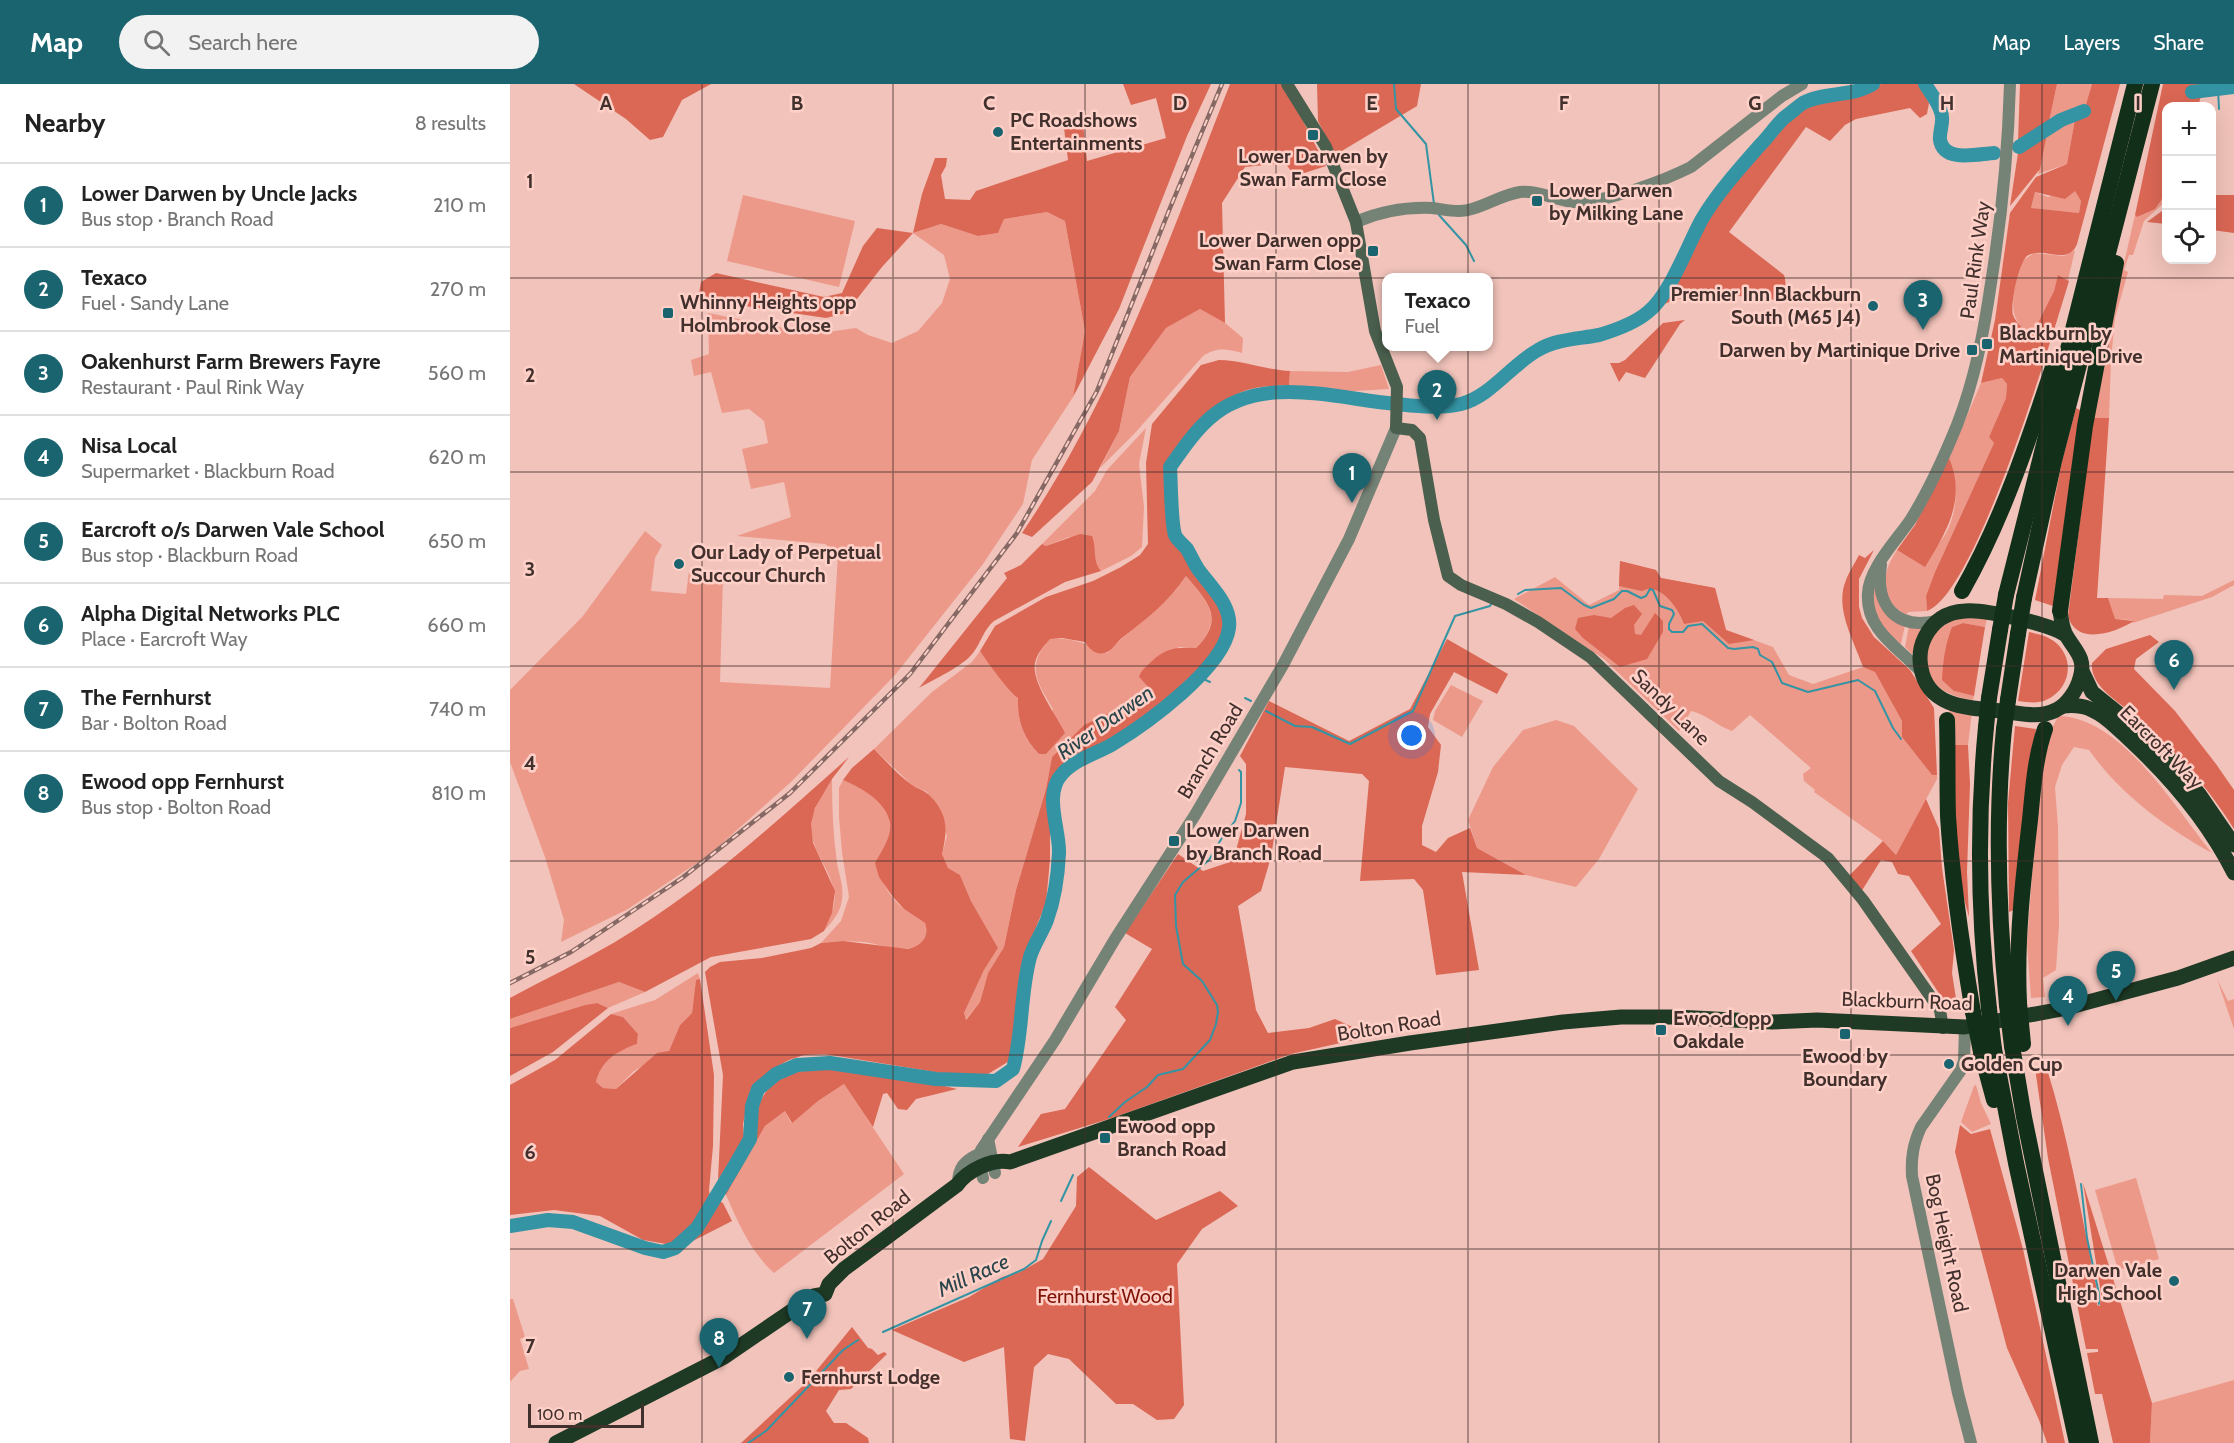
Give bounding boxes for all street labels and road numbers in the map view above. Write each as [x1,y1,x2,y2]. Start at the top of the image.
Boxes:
street label: Paul Rink Way [1955,200,1995,320]
street label: Sandy Lane [1627,664,1715,750]
street label: Branch Road [1172,699,1248,803]
street label: Earcroft Way [2115,700,2209,794]
street label: Blackburn Road [1841,987,1973,1015]
street label: Bolton Road [1336,1006,1442,1046]
street label: Bog Height Road [1921,1172,1973,1314]
street label: Bolton Road [819,1185,915,1269]

